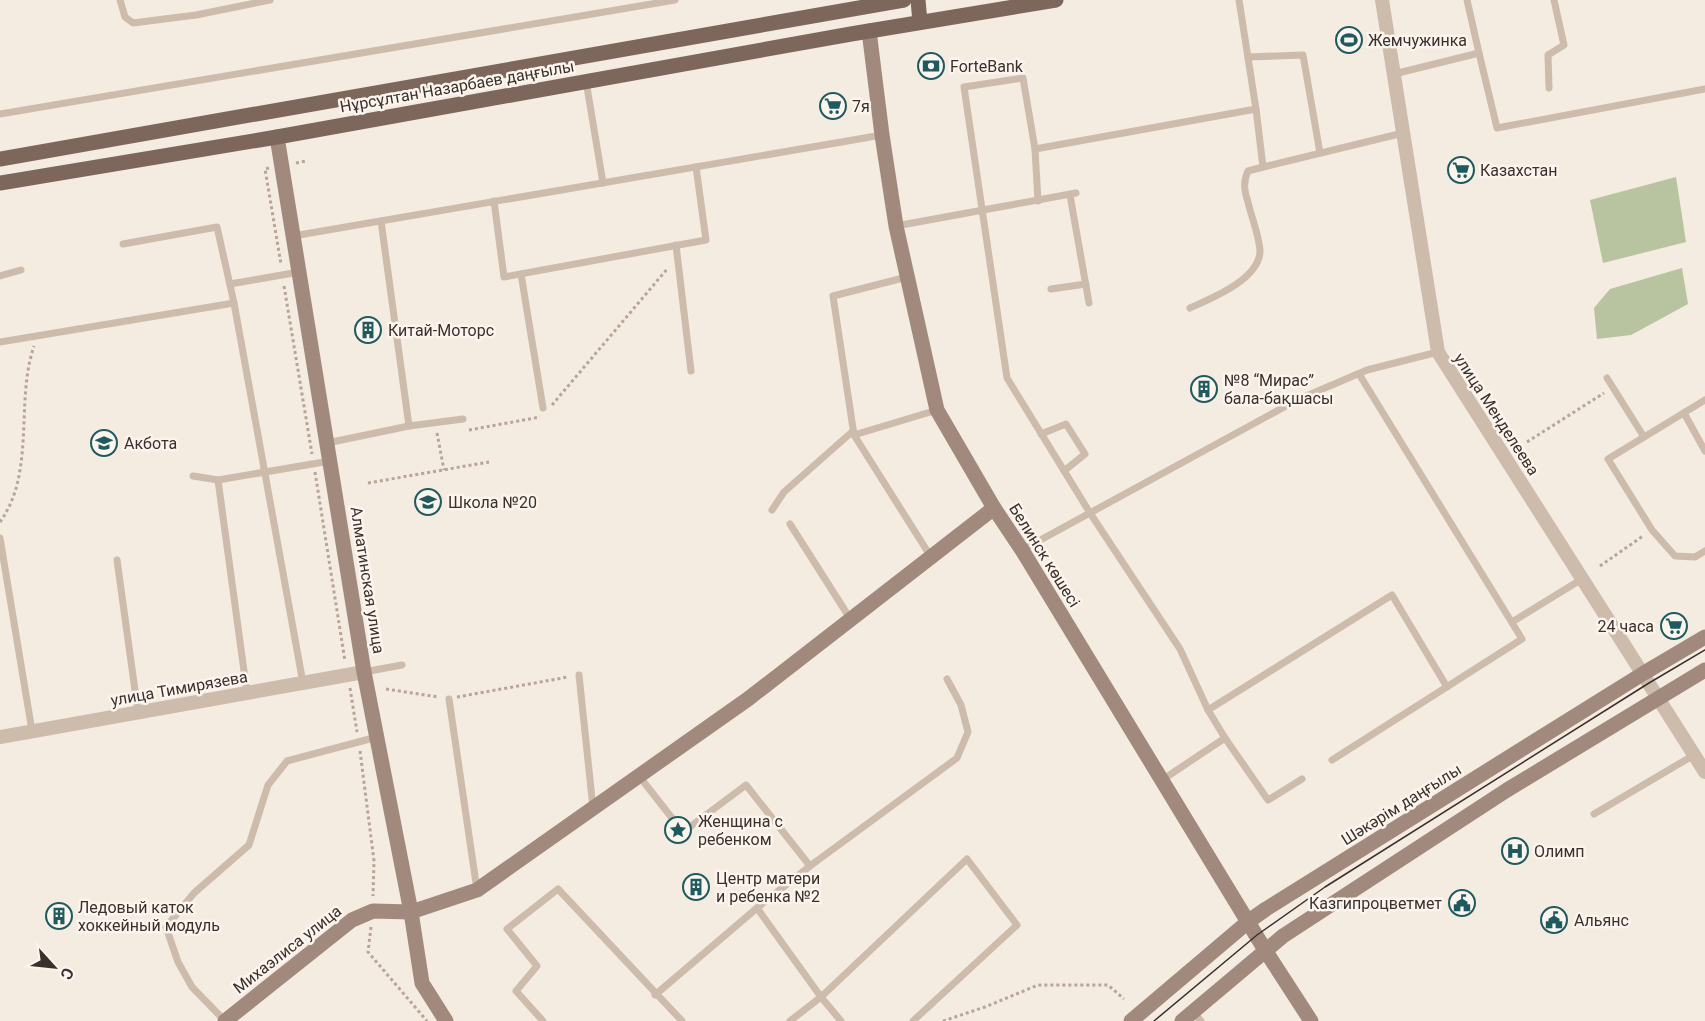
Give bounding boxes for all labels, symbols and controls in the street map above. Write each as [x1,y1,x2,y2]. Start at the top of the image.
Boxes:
sports icon: Жемчужинка [1334,25,1364,55]
place label: Жемчужинка [1368,31,1467,50]
bank icon: ForteBank [916,51,946,81]
street label: Нұрсұлтан Назарбаев даңғылы [338,57,576,116]
place label: ForteBank [950,57,1024,76]
supermarket icon: 7я [818,91,848,121]
place label: 7я [852,97,870,116]
supermarket icon: Казахстан [1446,155,1476,185]
place label: Казахстан [1480,161,1557,180]
building icon: Китай-Моторс [353,315,383,345]
place label: Китай-Моторс [388,321,494,340]
street label: улица Менделеева [1450,350,1543,479]
place label: №8 “Мирас” бала-бақшасы [1224,371,1333,408]
building icon: №8 “Мирас” бала-бақшасы [1189,374,1219,404]
school or university icon: Акбота [89,428,119,458]
place label: Акбота [124,434,177,453]
school or university icon: Школа №20 [413,487,443,517]
place label: Школа №20 [448,493,537,512]
street label: Белинск көшесі [1005,500,1084,611]
street label: Алматинская улица [346,505,389,655]
supermarket icon: 24 часа [1659,611,1689,641]
place label: 24 часа [1598,617,1654,636]
street label: улица Тимирязева [109,667,249,710]
street label: Шәкәрім даңғылы [1338,760,1465,849]
place label: Женщина с ребенком [698,812,783,849]
place icon: Женщина с ребенком [663,815,693,845]
hospital icon: Олимп [1500,836,1530,866]
place label: Олимп [1534,842,1585,861]
place label: Центр матери и ребенка №2 [716,869,820,906]
building icon: Центр матери и ребенка №2 [681,872,711,902]
public building icon: Казгипроцветмет [1447,888,1477,918]
place label: Казгипроцветмет [1309,894,1442,913]
place label: Ледовый каток хоккейный модуль [78,898,220,935]
building icon: Ледовый каток хоккейный модуль [44,901,74,931]
street label: Михаэлиса улица [230,901,345,997]
public building icon: Альянс [1539,905,1569,935]
place label: Альянс [1574,911,1629,930]
north arrow [24,937,84,997]
text: С [56,965,78,983]

